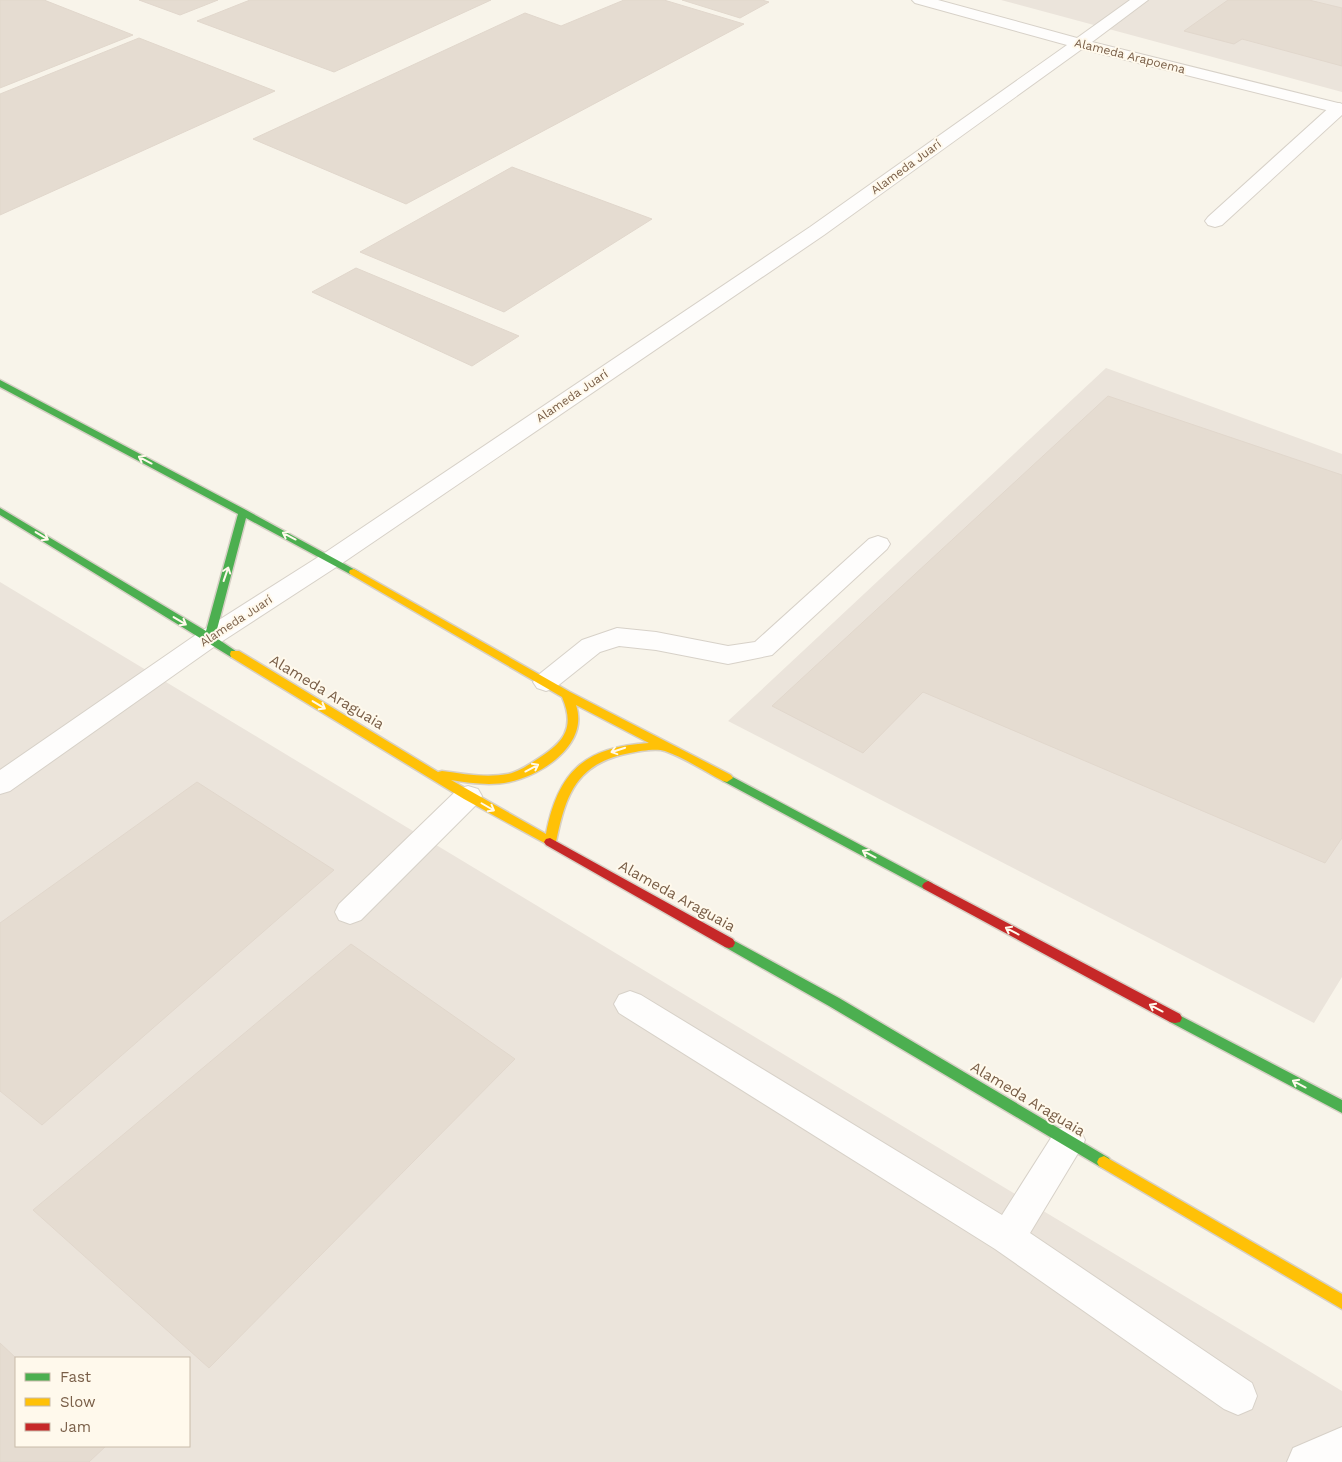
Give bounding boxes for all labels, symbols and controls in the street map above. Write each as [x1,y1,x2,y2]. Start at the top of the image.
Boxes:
street label: Alameda Arapoema [1073,35,1187,77]
street label: Alameda Juarí [868,137,944,197]
street label: Alameda Juarí [533,367,611,425]
one-way arrow [138,455,153,465]
one-way arrow [282,531,297,540]
one-way arrow [34,532,48,542]
one-way arrow [222,567,232,583]
street label: Alameda Juarí [197,592,275,650]
one-way arrow [173,616,187,626]
street label: Alameda Araguaia [266,651,388,734]
one-way arrow [312,701,326,711]
one-way arrow [610,745,626,755]
one-way arrow [524,763,539,773]
one-way arrow [481,802,496,812]
one-way arrow [862,849,877,859]
street label: Alameda Araguaia [616,856,739,936]
one-way arrow [1005,926,1020,936]
one-way arrow [1148,1003,1163,1013]
street label: Alameda Araguaia [967,1058,1089,1141]
one-way arrow [1292,1079,1307,1088]
legend [15,1357,190,1447]
text: Fast [60,1368,92,1386]
text: Slow [60,1393,96,1411]
text: Jam [60,1418,91,1436]

